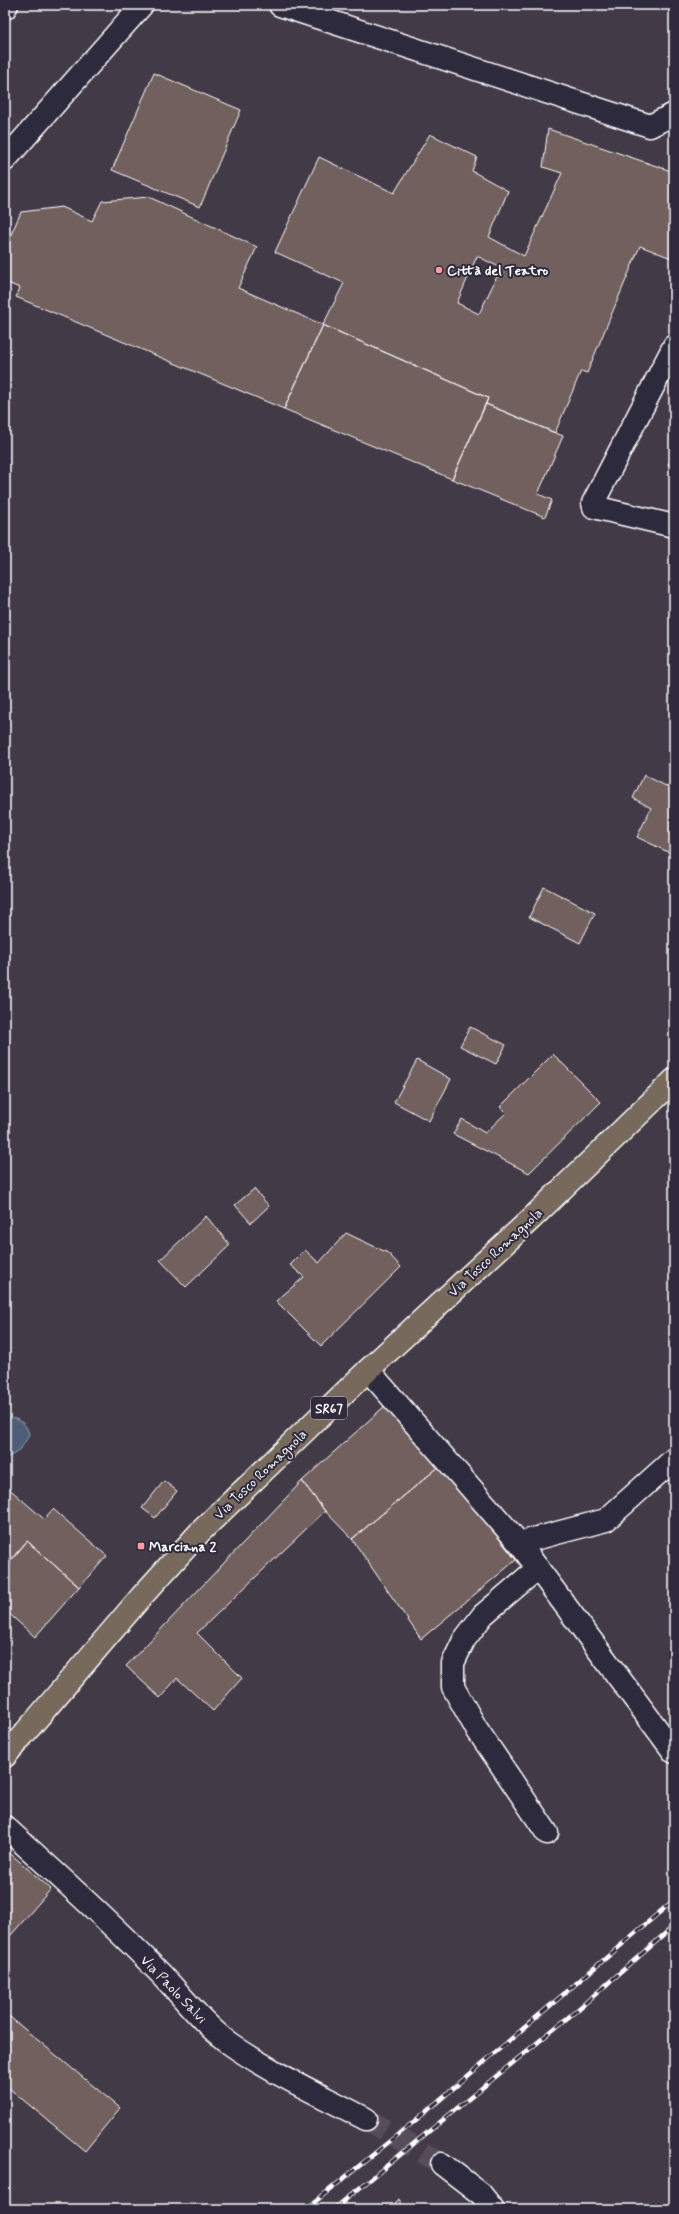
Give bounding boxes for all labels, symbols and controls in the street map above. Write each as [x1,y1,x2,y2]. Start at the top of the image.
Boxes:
place label: Città del Teatro [447,262,548,280]
marker: Città del Teatro [434,265,444,275]
street label: Via Tosco Romagnola [445,1204,547,1302]
road number: SR67 [311,1397,347,1419]
street label: Via Tosco Romagnola [210,1426,312,1524]
place label: Marciana 2 [149,1538,216,1556]
marker: Marciana 2 [136,1541,146,1551]
street label: Via Paolo Salvi [136,1952,210,2028]

